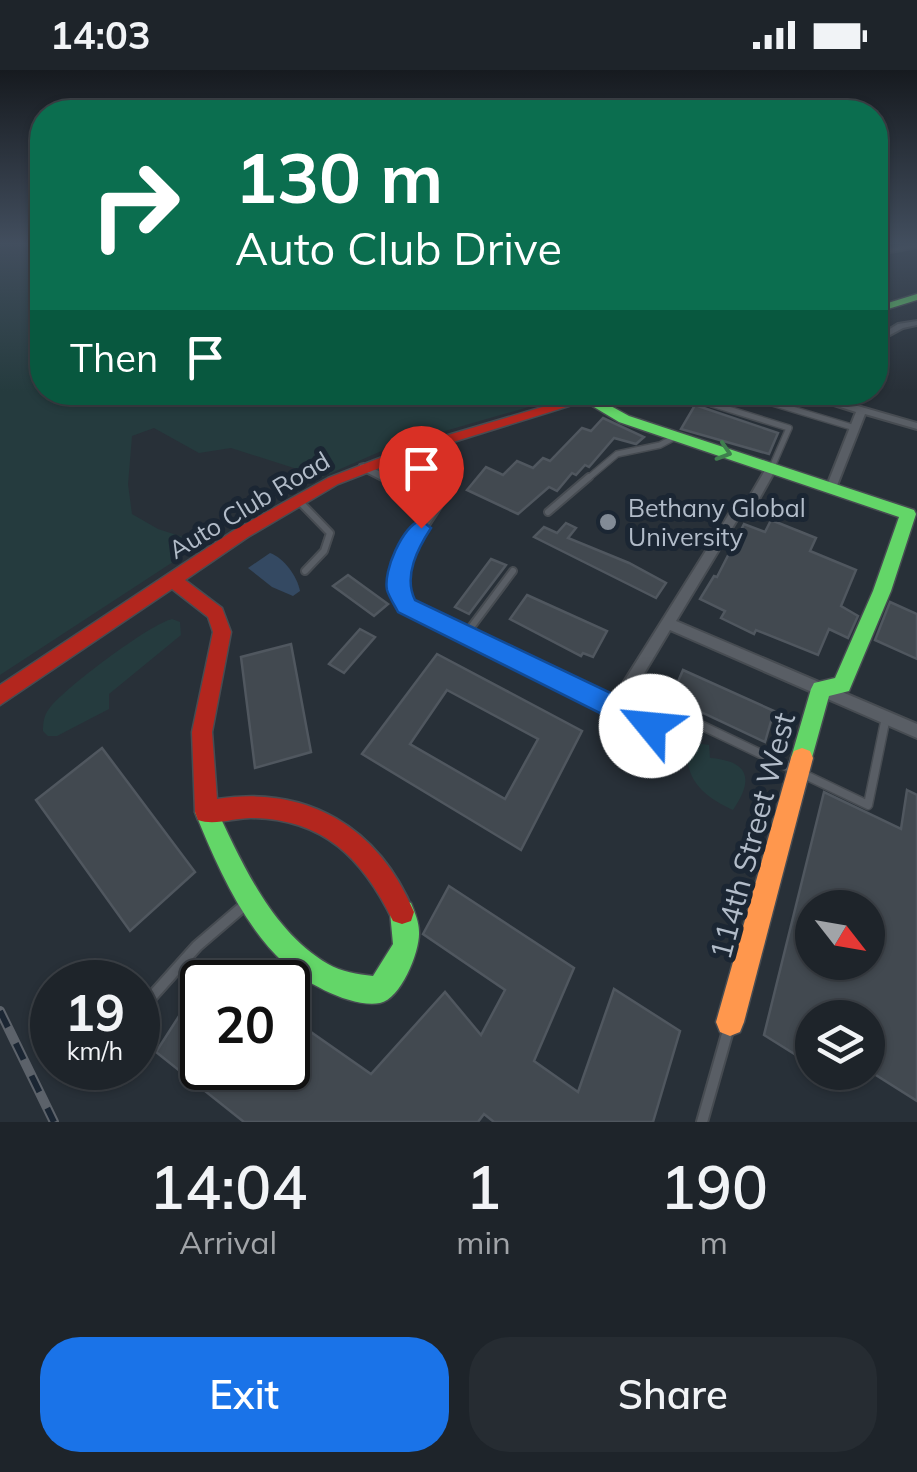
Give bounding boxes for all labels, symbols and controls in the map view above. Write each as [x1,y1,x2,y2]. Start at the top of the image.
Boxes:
text: 14:03 [50,11,151,59]
text: 130 m [235,133,443,221]
icon: right [70,140,200,270]
text: Auto Club Drive [235,220,562,276]
icon: arrive [178,330,233,385]
text: Then [70,334,158,382]
pin [379,426,464,529]
one-way arrow [715,440,732,460]
icon: arrive [394,441,449,496]
street label: Auto Club Road [163,444,335,565]
place label: Bethany Global University [628,492,806,552]
marker: Bethany Global University [597,511,619,533]
position arrow [599,674,703,778]
street label: 114th Street West [701,708,803,963]
north arrow [795,890,885,980]
map controls [795,890,885,1090]
speed limit sign: 20 [180,960,310,1090]
text: 19 [65,981,125,1044]
button: layers [795,1000,885,1090]
text: km/h [67,1035,123,1066]
text: 14:04 [149,1149,307,1224]
text: 1 [466,1149,502,1224]
text: 190 [660,1149,768,1224]
text: Arrival [179,1222,277,1262]
text: min [456,1222,511,1262]
text: m [700,1222,728,1262]
button: Exit [40,1337,449,1452]
button: Share [469,1337,877,1452]

